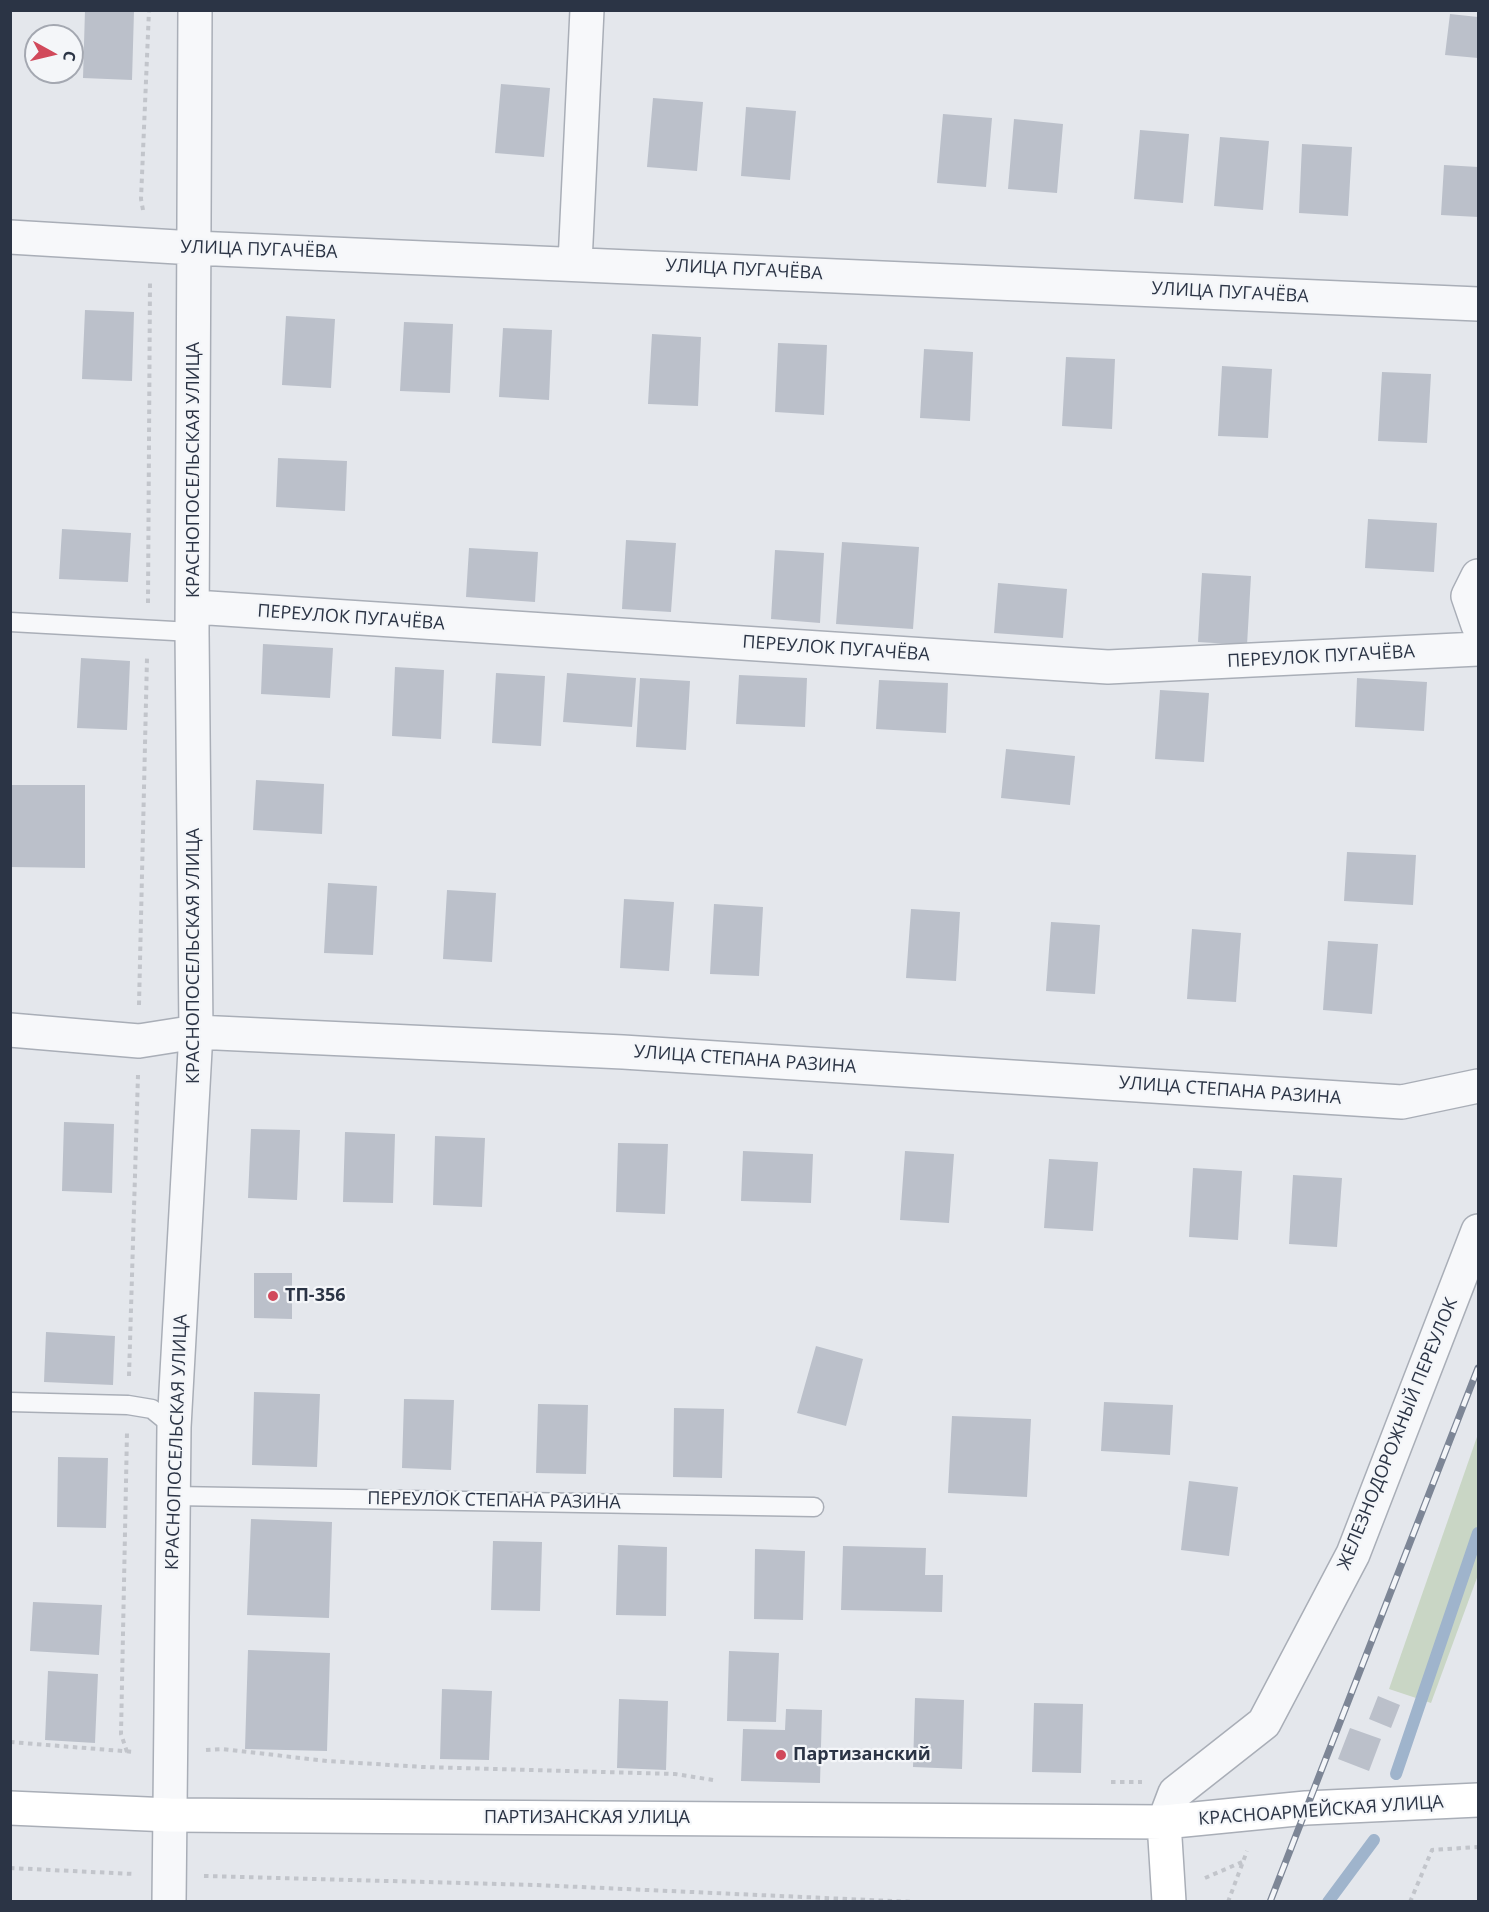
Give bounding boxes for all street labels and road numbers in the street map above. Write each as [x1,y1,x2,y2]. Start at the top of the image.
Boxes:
street label: УЛИЦА ПУГАЧЁВА [180,236,338,264]
street label: УЛИЦА ПУГАЧЁВА [665,255,823,285]
street label: УЛИЦА ПУГАЧЁВА [1151,278,1309,308]
street label: КРАСНОПОСЕЛЬСКАЯ УЛИЦА [183,342,205,598]
street label: ПЕРЕУЛОК ПУГАЧЁВА [257,601,445,635]
street label: ПЕРЕУЛОК ПУГАЧЁВА [742,632,930,666]
street label: ПЕРЕУЛОК ПУГАЧЁВА [1227,641,1415,673]
street label: КРАСНОПОСЕЛЬСКАЯ УЛИЦА [183,828,205,1084]
street label: УЛИЦА СТЕПАНА РАЗИНА [633,1041,857,1079]
street label: УЛИЦА СТЕПАНА РАЗИНА [1118,1072,1342,1110]
street label: ЖЕЛЕЗНОДОРОЖНЫЙ ПЕРЕУЛОК [1333,1295,1463,1573]
street label: КРАСНОПОСЕЛЬСКАЯ УЛИЦА [162,1314,192,1570]
street label: ПЕРЕУЛОК СТЕПАНА РАЗИНА [367,1488,621,1514]
street label: КРАСНОАРМЕЙСКАЯ УЛИЦА [1198,1792,1444,1830]
street label: ПАРТИЗАНСКАЯ УЛИЦА [484,1807,690,1829]

